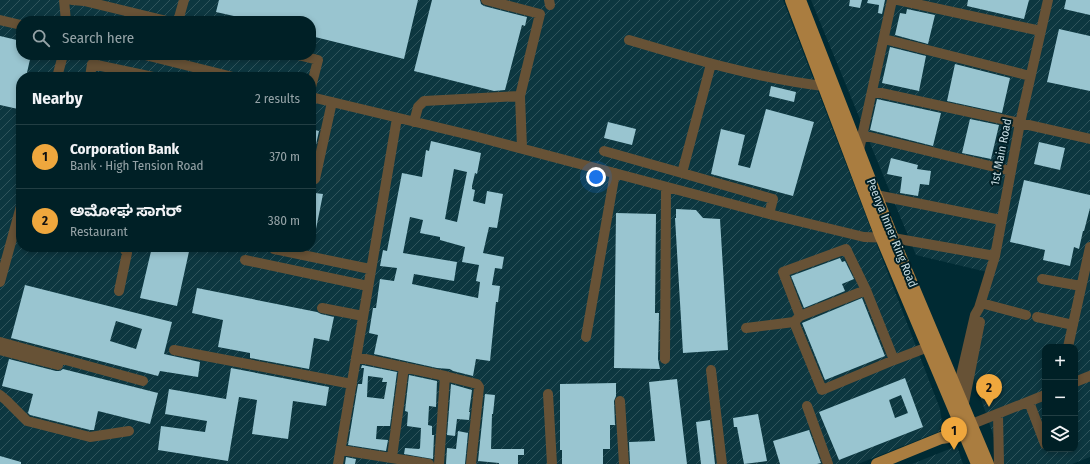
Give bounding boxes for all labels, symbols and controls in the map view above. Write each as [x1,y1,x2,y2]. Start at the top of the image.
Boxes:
search box [16,16,316,60]
icon: search [30,27,52,49]
text: Search here [62,29,134,47]
text: Nearby [32,88,83,109]
text: 2 results [255,91,300,106]
street label: 1st Main Road [988,117,1014,187]
text: Corporation Bank [70,140,179,158]
text: 1 [42,149,48,164]
text: 370 m [269,149,300,164]
text: Bank · High Tension Road [70,158,204,173]
your location [586,167,606,187]
street label: Peenya Inner Ring Road [864,177,920,289]
text: ಅಮೋಘ ಸಾಗರ್ [70,202,182,220]
text: 2 [42,213,48,228]
text: 380 m [268,213,300,228]
text: Restaurant [70,224,128,239]
map controls [1042,344,1078,452]
button: + [1042,344,1078,380]
pin: 2 [976,374,1002,407]
button: − [1042,380,1078,416]
button: layers [1042,416,1078,452]
pin: 1 [941,417,967,450]

